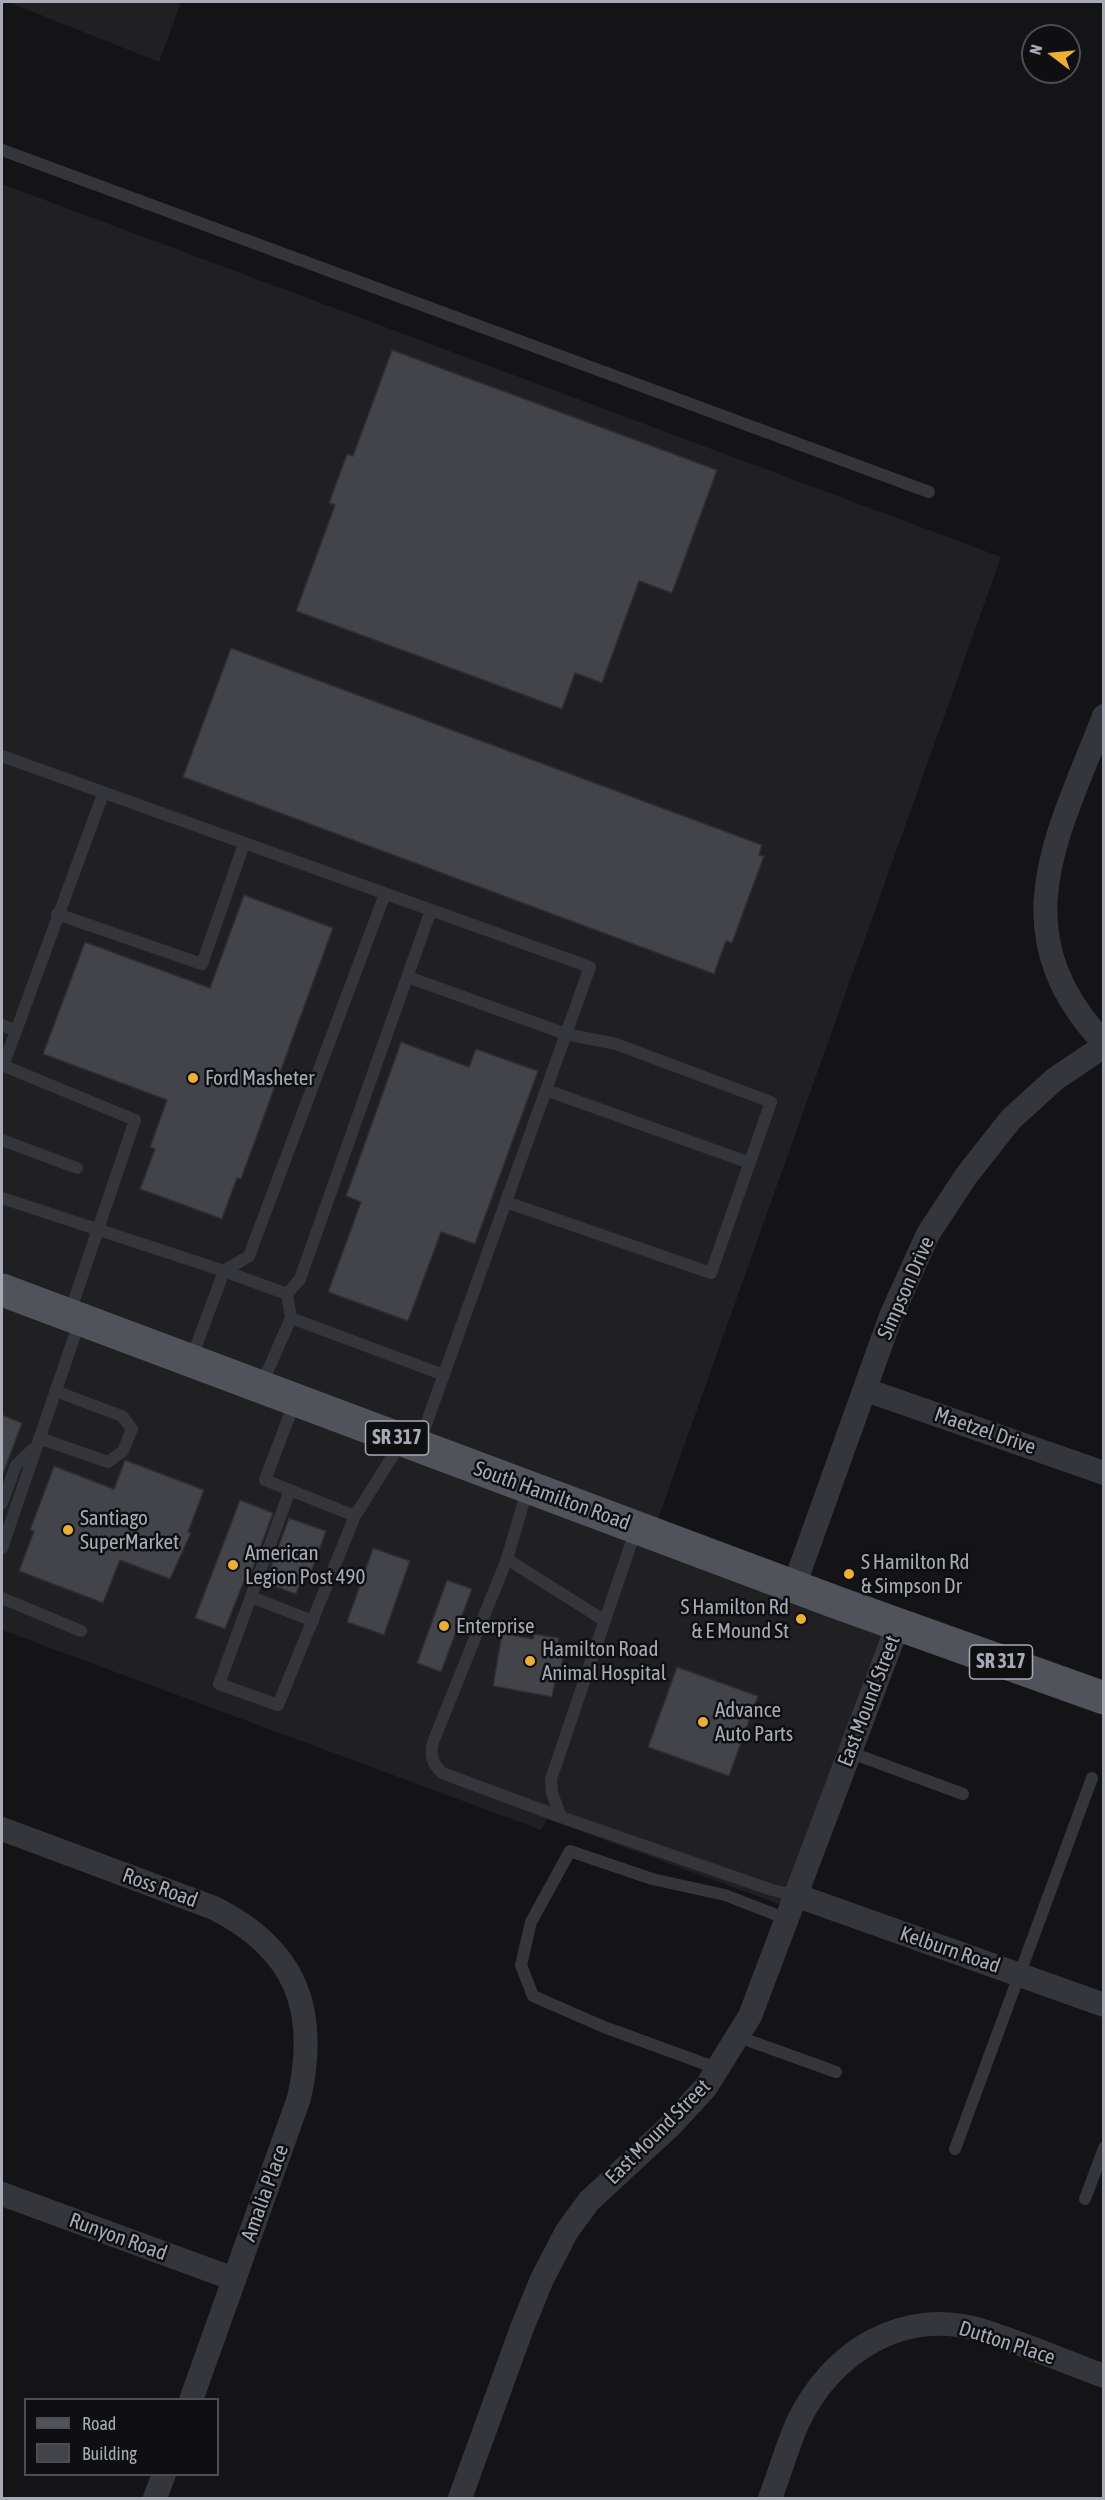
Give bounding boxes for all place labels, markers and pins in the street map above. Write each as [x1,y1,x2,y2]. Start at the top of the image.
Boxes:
place label: Ford Masheter [205,1065,314,1091]
marker: Ford Masheter [186,1071,200,1085]
place label: Santiago SuperMarket [80,1505,179,1555]
marker: Santiago SuperMarket [61,1523,75,1537]
place label: American Legion Post 490 [245,1540,365,1590]
place label: S Hamilton Rd & Simpson Dr [861,1549,969,1599]
marker: American Legion Post 490 [226,1558,240,1572]
marker: S Hamilton Rd & Simpson Dr [842,1567,856,1581]
place label: S Hamilton Rd & E Mound St [681,1594,789,1644]
marker: S Hamilton Rd & E Mound St [794,1612,808,1626]
place label: Enterprise [456,1613,535,1639]
marker: Enterprise [437,1619,451,1633]
place label: Hamilton Road Animal Hospital [542,1636,666,1686]
marker: Hamilton Road Animal Hospital [523,1654,537,1668]
place label: Advance Auto Parts [715,1697,793,1747]
marker: Advance Auto Parts [696,1715,710,1729]

